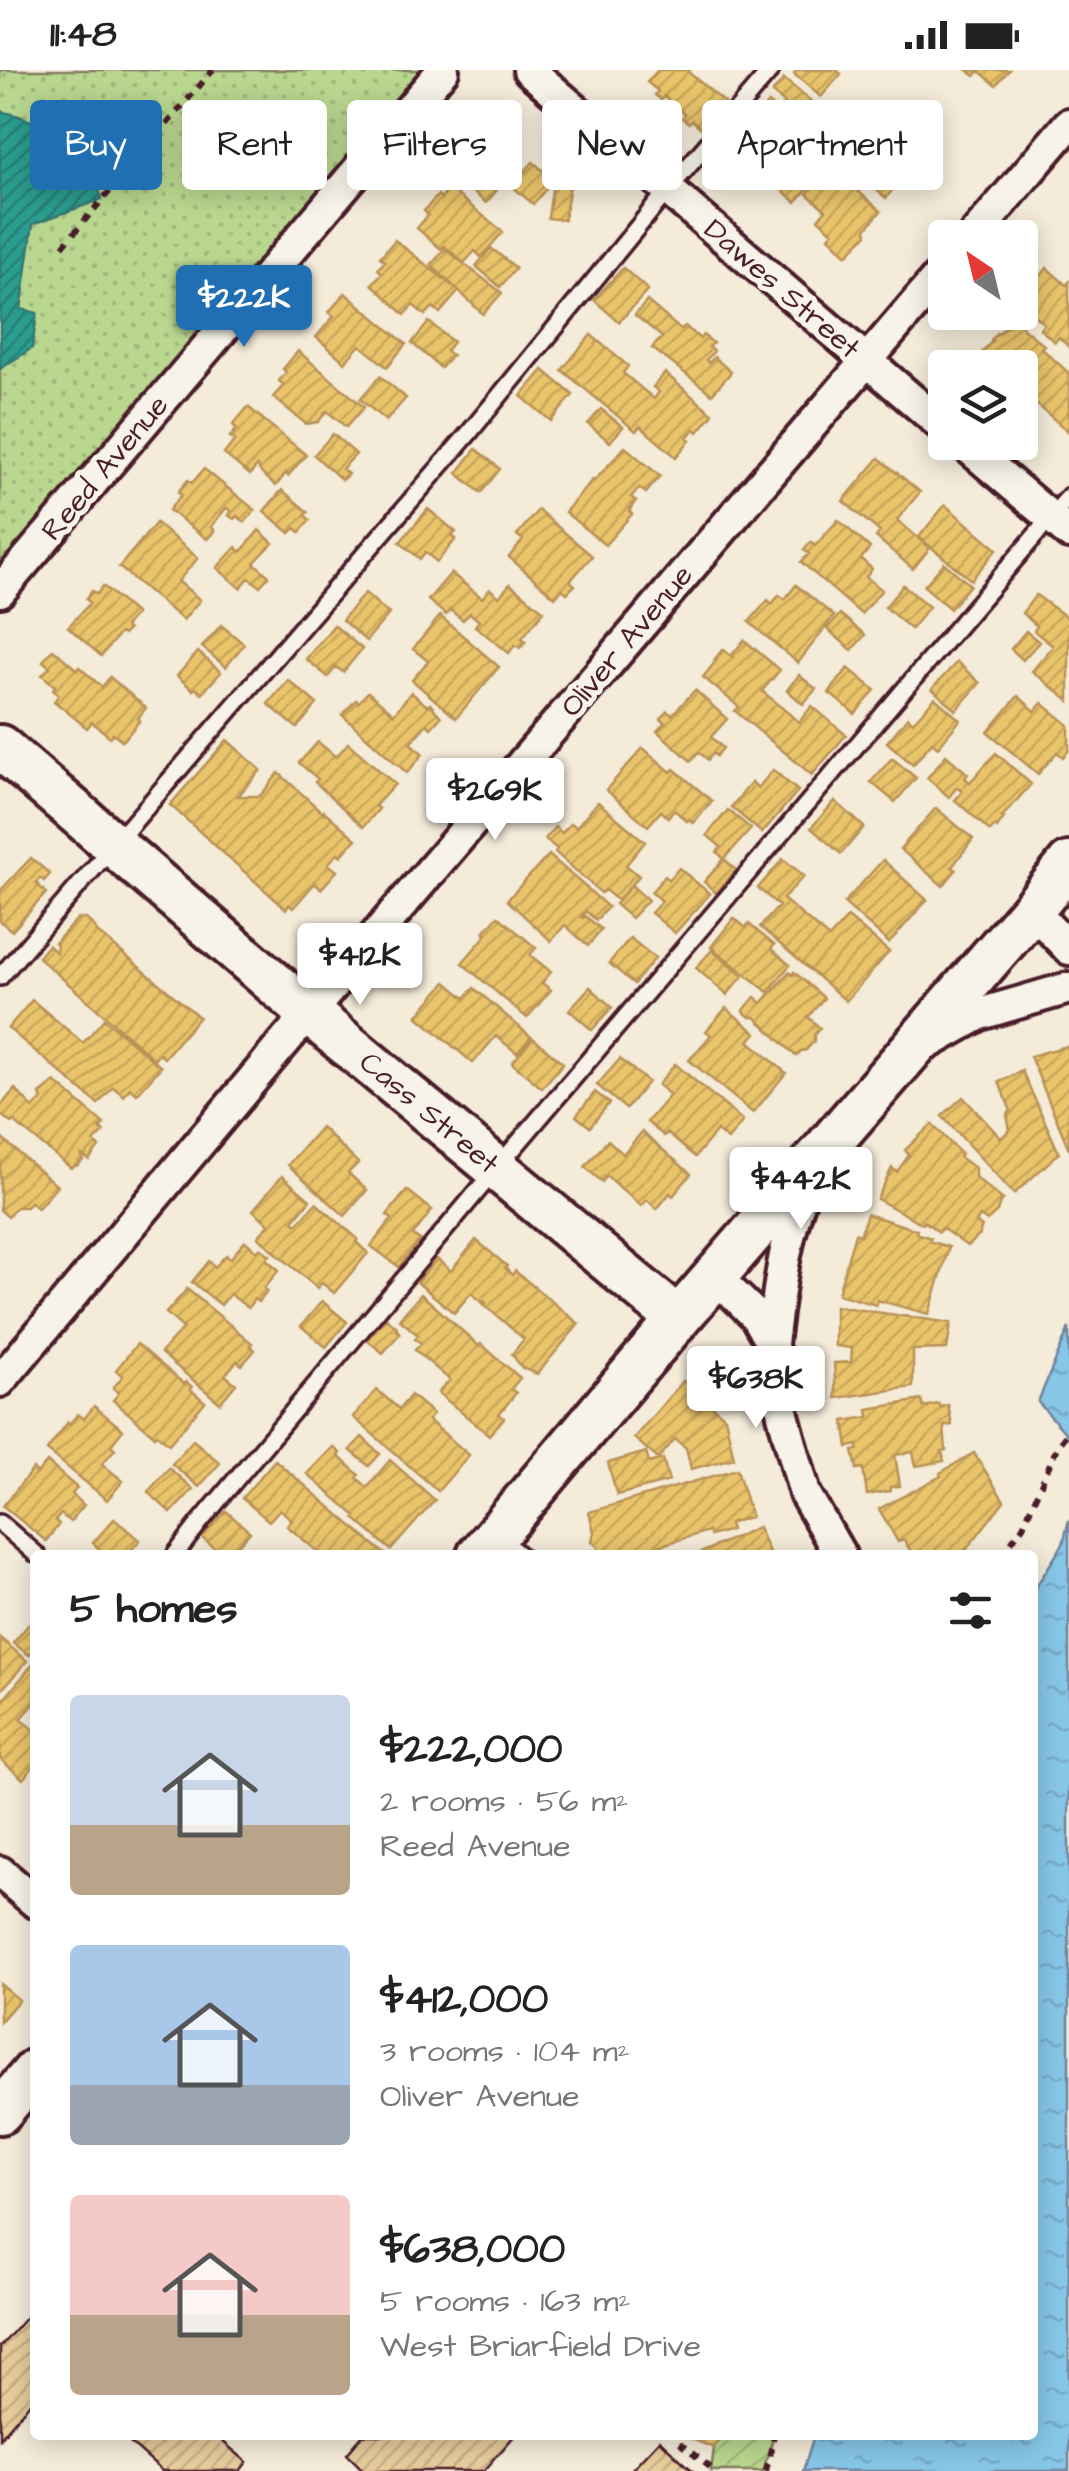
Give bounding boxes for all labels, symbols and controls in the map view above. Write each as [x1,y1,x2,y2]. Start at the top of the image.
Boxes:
text: 11:48 [50,9,117,61]
chip: Buy [30,100,162,190]
chip: Rent [182,100,327,190]
chip: Filters [347,100,522,190]
chip: New [542,100,682,190]
chip: Apartment [702,100,943,190]
street label: Dawes Street [695,209,869,369]
north arrow [928,220,1038,330]
map controls [928,220,1038,460]
pin: $222K [174,265,314,350]
text: $222K [198,275,290,320]
button: layers [928,350,1038,460]
street label: Reed Avenue [31,386,179,550]
street label: Oliver Avenue [551,556,703,726]
pin: $269K [425,758,565,843]
text: $269K [448,768,542,813]
pin: $412K [290,923,430,1008]
text: $412K [319,933,401,978]
street label: Cass Street [350,1042,508,1184]
pin: $442K [731,1147,871,1232]
text: $442K [751,1157,851,1202]
pin: $638K [686,1346,826,1431]
text: $638K [709,1356,803,1401]
text: 5 homes [70,1581,237,1639]
icon: filters [943,1583,998,1638]
text: $222,000 [380,1721,562,1779]
icon: home [150,1735,270,1855]
text: 2 rooms · 56 m² [380,1779,628,1824]
text: Reed Avenue [380,1824,571,1869]
text: $412,000 [380,1971,548,2029]
icon: home [150,1985,270,2105]
text: 3 rooms · 104 m² [380,2029,630,2074]
text: Oliver Avenue [380,2074,580,2119]
text: $638,000 [380,2221,565,2279]
icon: home [150,2235,270,2355]
text: 5 rooms · 163 m² [380,2279,630,2324]
text: West Briarfield Drive [380,2324,701,2369]

